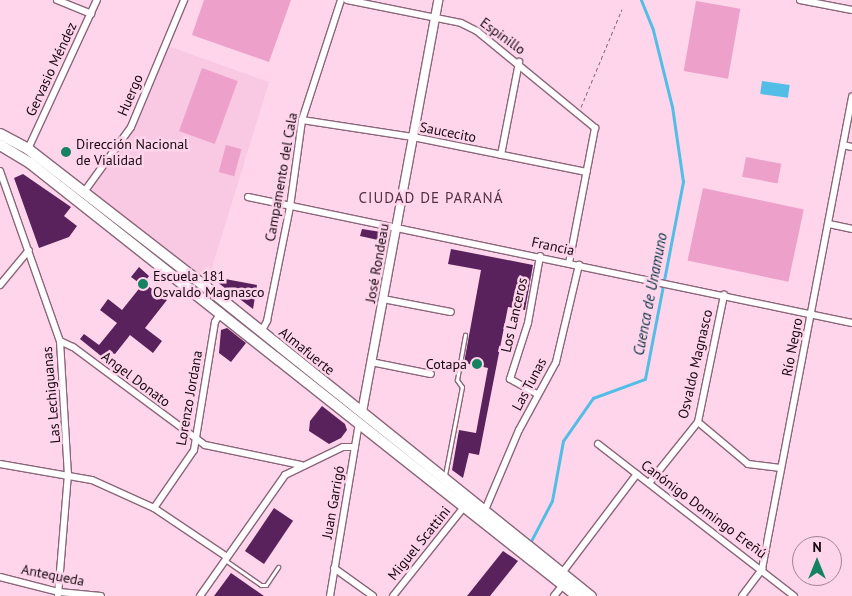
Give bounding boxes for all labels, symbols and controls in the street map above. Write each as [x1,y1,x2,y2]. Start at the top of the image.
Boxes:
street label: Espinillo [477,14,529,58]
street label: Gervasio Méndez [22,19,80,119]
street label: Huergo [114,72,146,118]
street label: Campamento del Cala [261,111,301,243]
street label: Saucecito [418,118,478,146]
place label: Dirección Nacional de Vialidad [76,136,188,168]
marker: Dirección Nacional de Vialidad [60,146,72,158]
district label: CIUDAD DE PARANÁ [357,189,505,207]
street label: José Rondeau [362,222,392,304]
water label: Cuenca de Unamuno [629,231,671,357]
street label: Francia [530,233,576,259]
place label: Escuela 181 Osvaldo Magnasco [153,268,265,300]
street label: Los Lanceros [497,276,531,354]
marker: Escuela 181 Osvaldo Magnasco [137,278,149,290]
street label: Osvaldo Magnasco [674,308,716,420]
street label: Río Negro [778,316,806,378]
street label: Almafuerte [276,324,338,378]
street label: Las Lechiguanas [38,346,64,444]
street label: Angel Donato [98,348,174,410]
street label: Lorenzo Jordana [172,349,206,447]
street label: Las Tunas [508,355,550,413]
place label: Cotapa [426,356,467,372]
marker: Cotapa [471,358,483,370]
street label: Canónigo Domingo Ereñú [638,456,770,562]
street label: Juan Garrigó [318,464,348,540]
street label: Miguel Scattini [384,503,454,583]
north arrow [792,536,842,586]
text: N [812,538,822,556]
street label: Antequeda [20,561,86,589]

